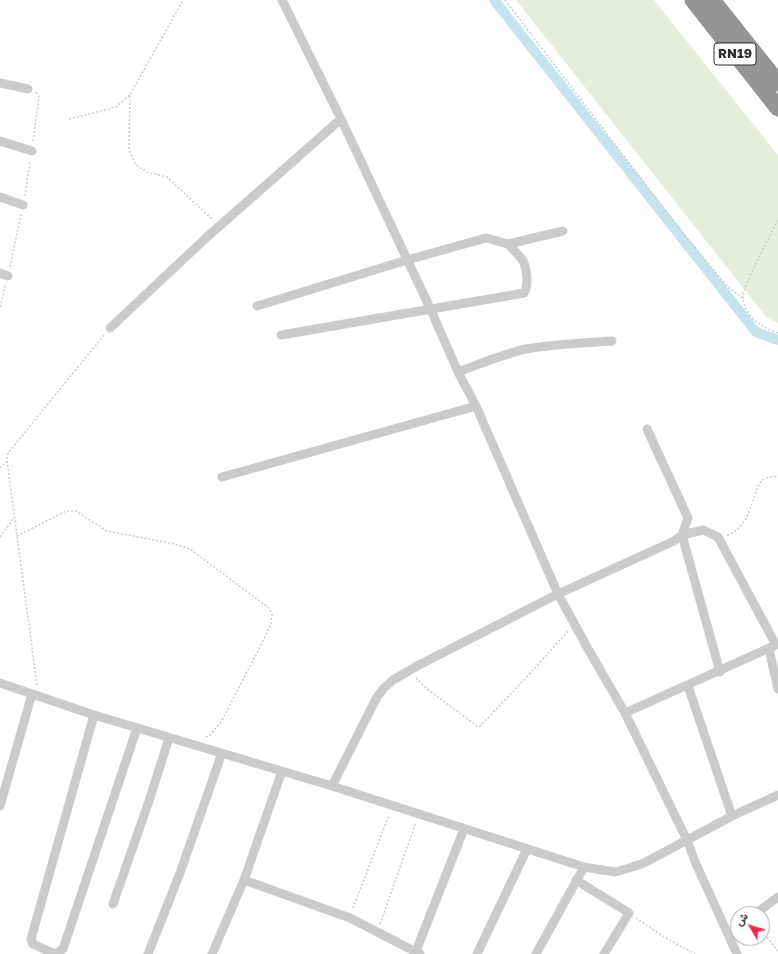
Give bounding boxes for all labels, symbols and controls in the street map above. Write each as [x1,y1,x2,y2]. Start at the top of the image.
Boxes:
road number: RN19 [714,43,756,65]
north arrow [730,906,770,946]
text: ش [732,910,750,928]

